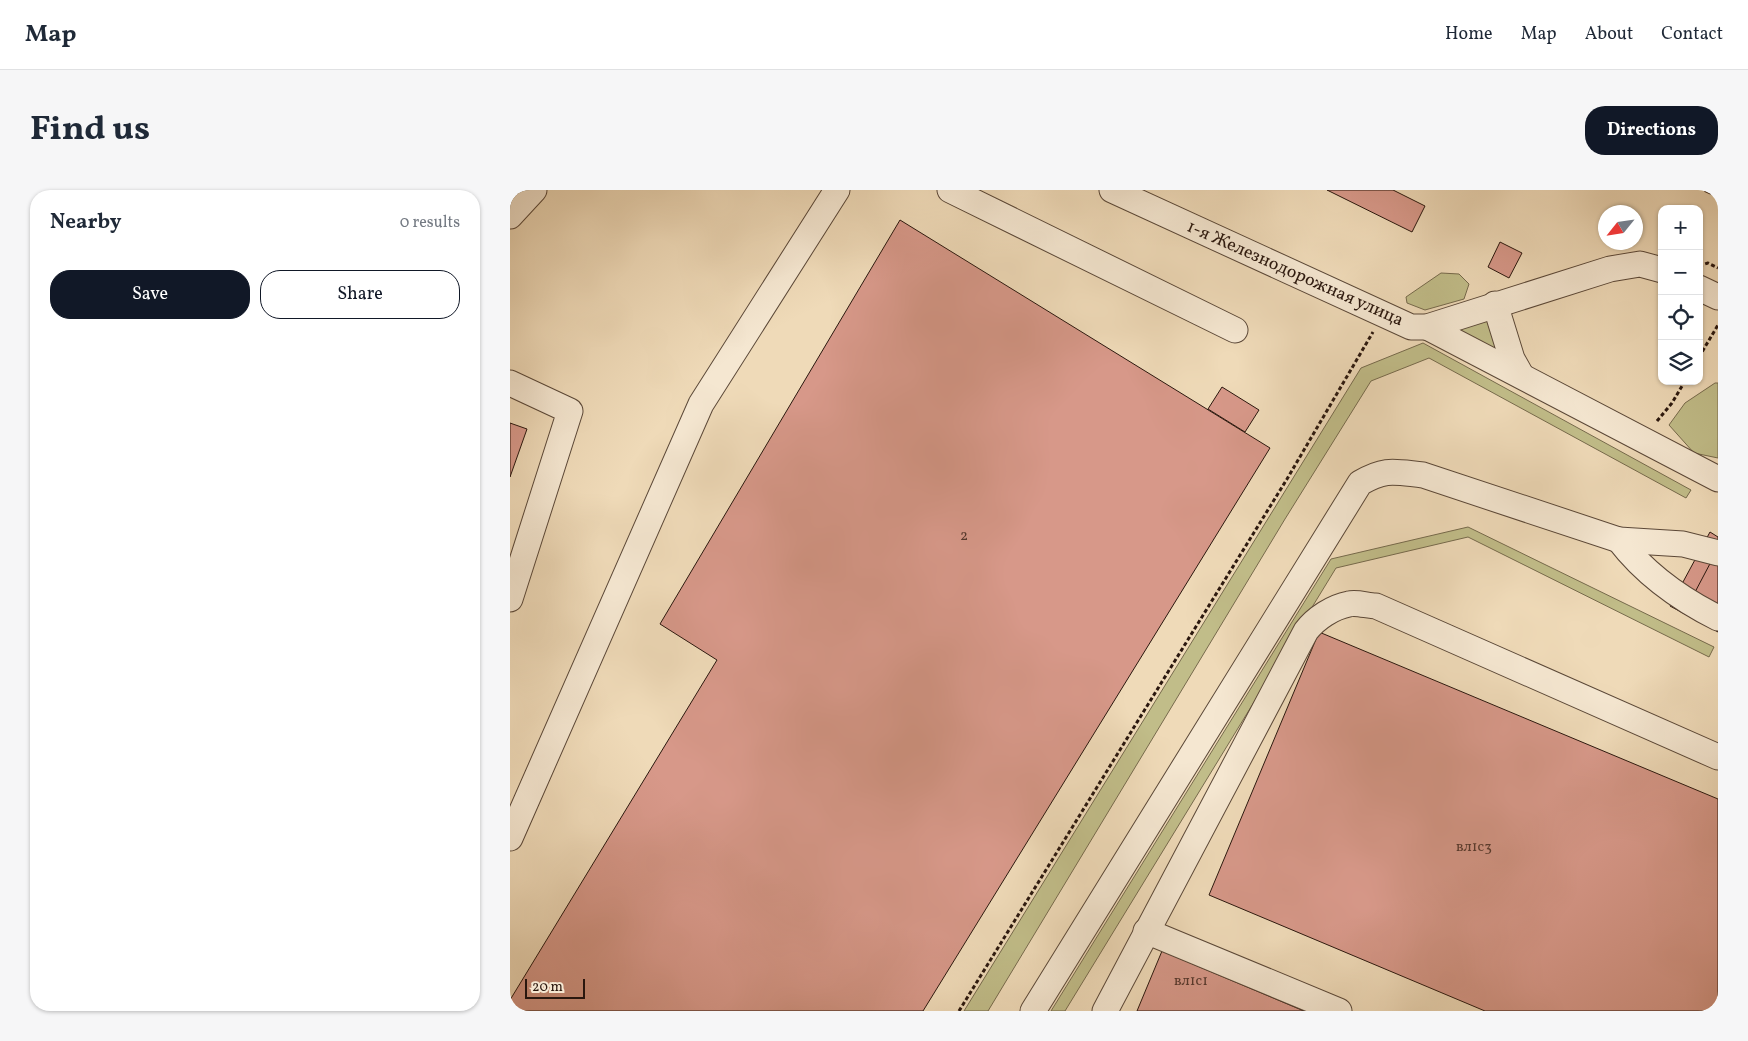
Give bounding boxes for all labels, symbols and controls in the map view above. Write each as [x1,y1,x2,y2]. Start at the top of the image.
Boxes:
text: Map [25,18,76,52]
text: Home [1445,22,1493,47]
text: Map [1521,22,1557,47]
text: About [1585,22,1633,47]
text: Contact [1661,22,1723,47]
text: Find us [30,106,150,154]
button: Directions [1585,106,1718,155]
north arrow [1598,205,1643,250]
map controls [1658,205,1703,385]
button: + [1658,205,1703,250]
text: Nearby [50,208,121,237]
text: 0 results [400,212,460,234]
street label: 1-я Железнодорожная улица [1183,215,1407,333]
button: − [1658,250,1703,295]
button: Save [50,270,250,319]
button: Share [260,270,460,319]
button: locate [1658,295,1703,340]
button: layers [1658,340,1703,385]
house number: 2 [960,526,968,547]
house number: вл1с3 [1456,837,1492,858]
house number: вл1с1 [1174,971,1208,992]
scale bar [525,976,585,999]
text: 20 m [532,978,563,997]

